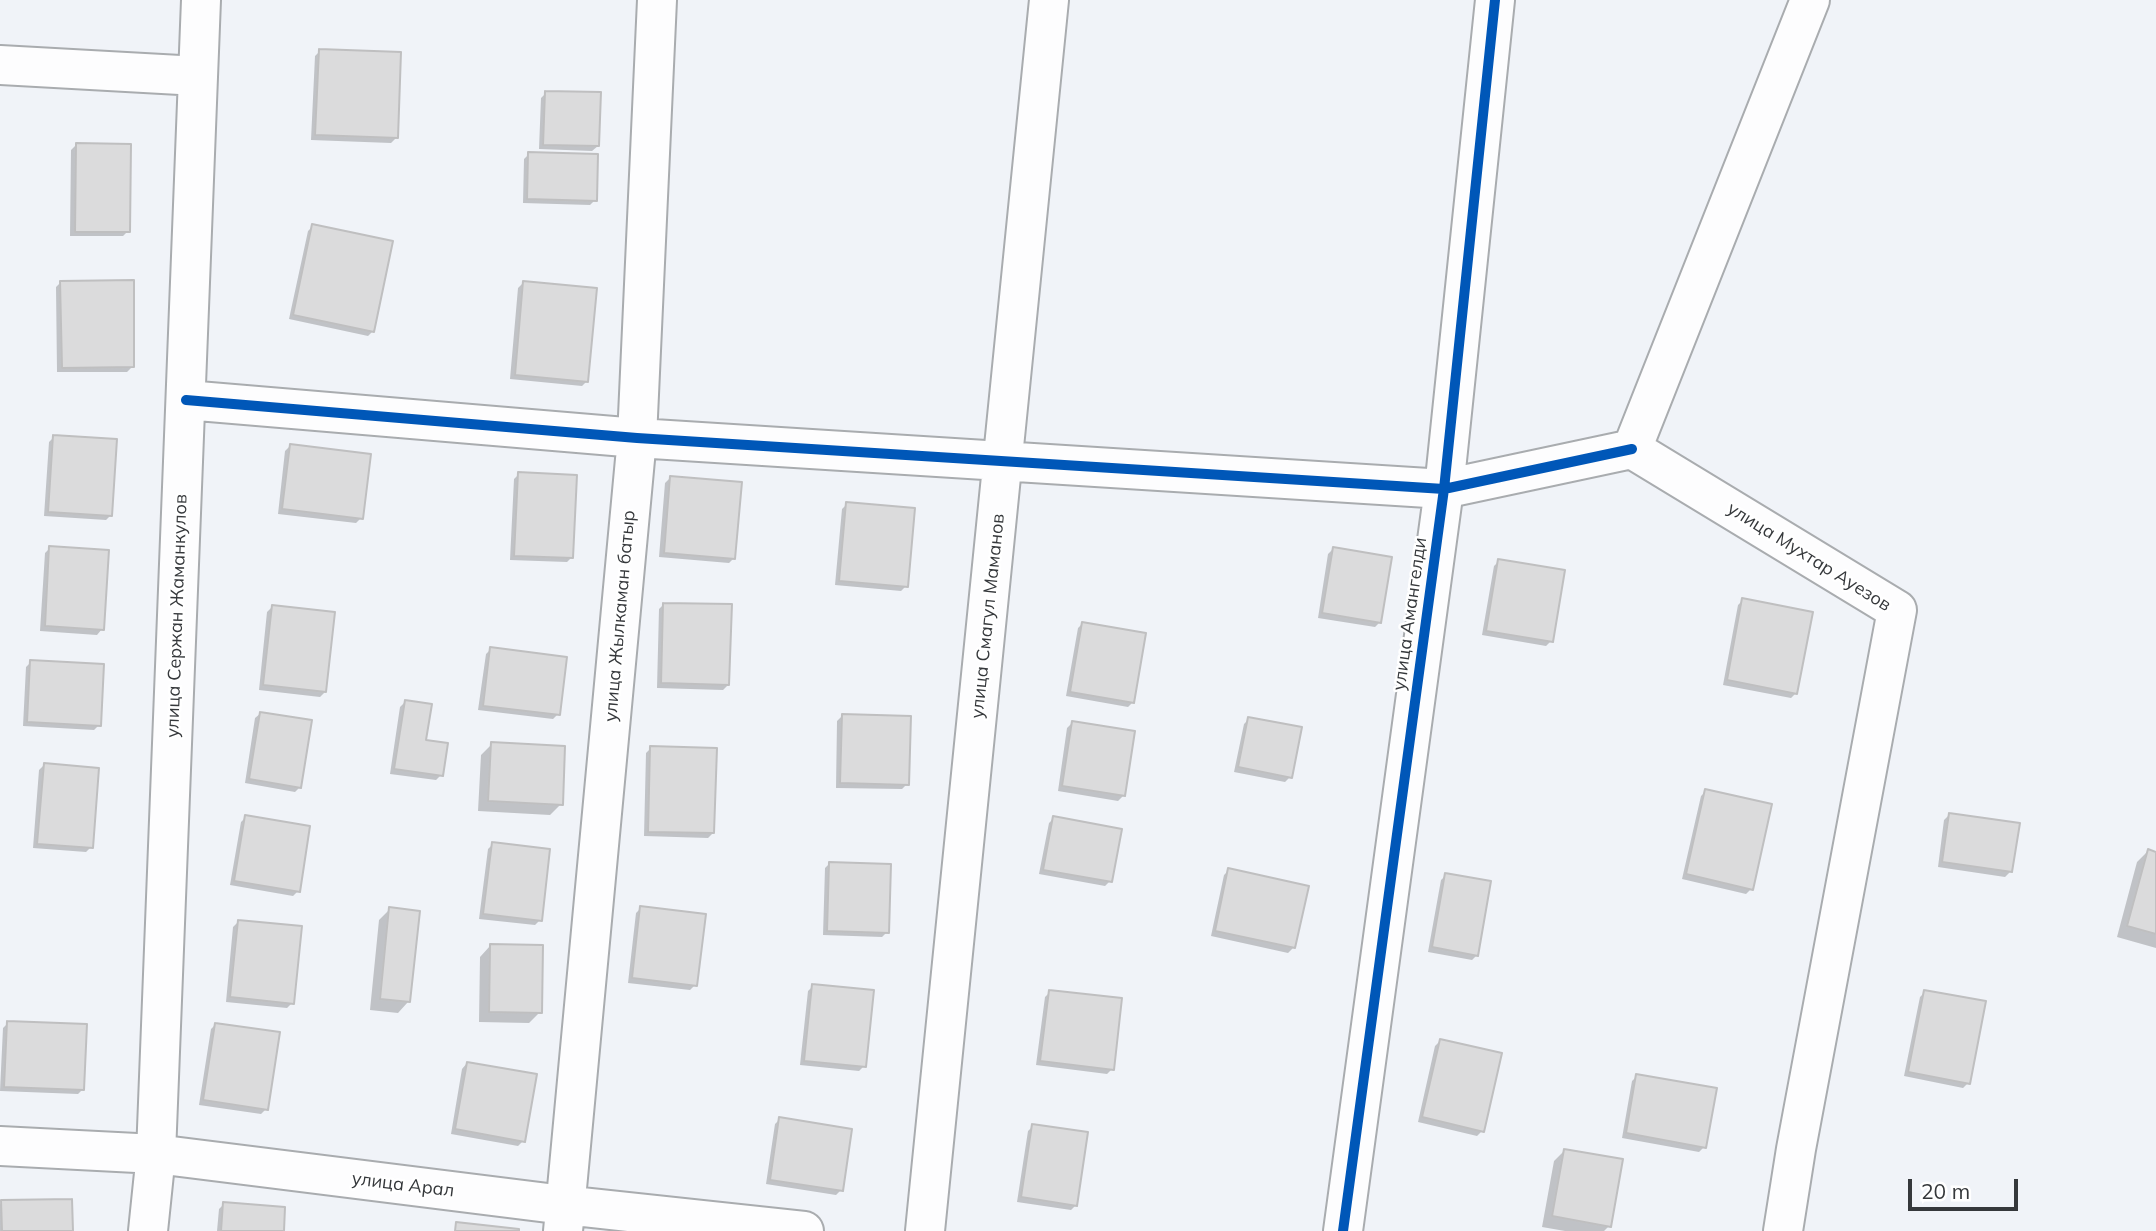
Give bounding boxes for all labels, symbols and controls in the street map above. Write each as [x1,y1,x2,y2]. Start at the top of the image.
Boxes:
street label: улица Сержан Жаманкулов [162,494,192,738]
street label: улица Мухтар Ауезов [1723,498,1895,616]
street label: улица Жылкаман батыр [600,509,640,723]
street label: улица Смагул Маманов [967,513,1009,719]
street label: улица Амангелди [1389,536,1431,692]
scale bar [1911,1164,2021,1208]
street label: улица Арал [351,1168,455,1202]
text: 20 m [1921,1178,1970,1204]

